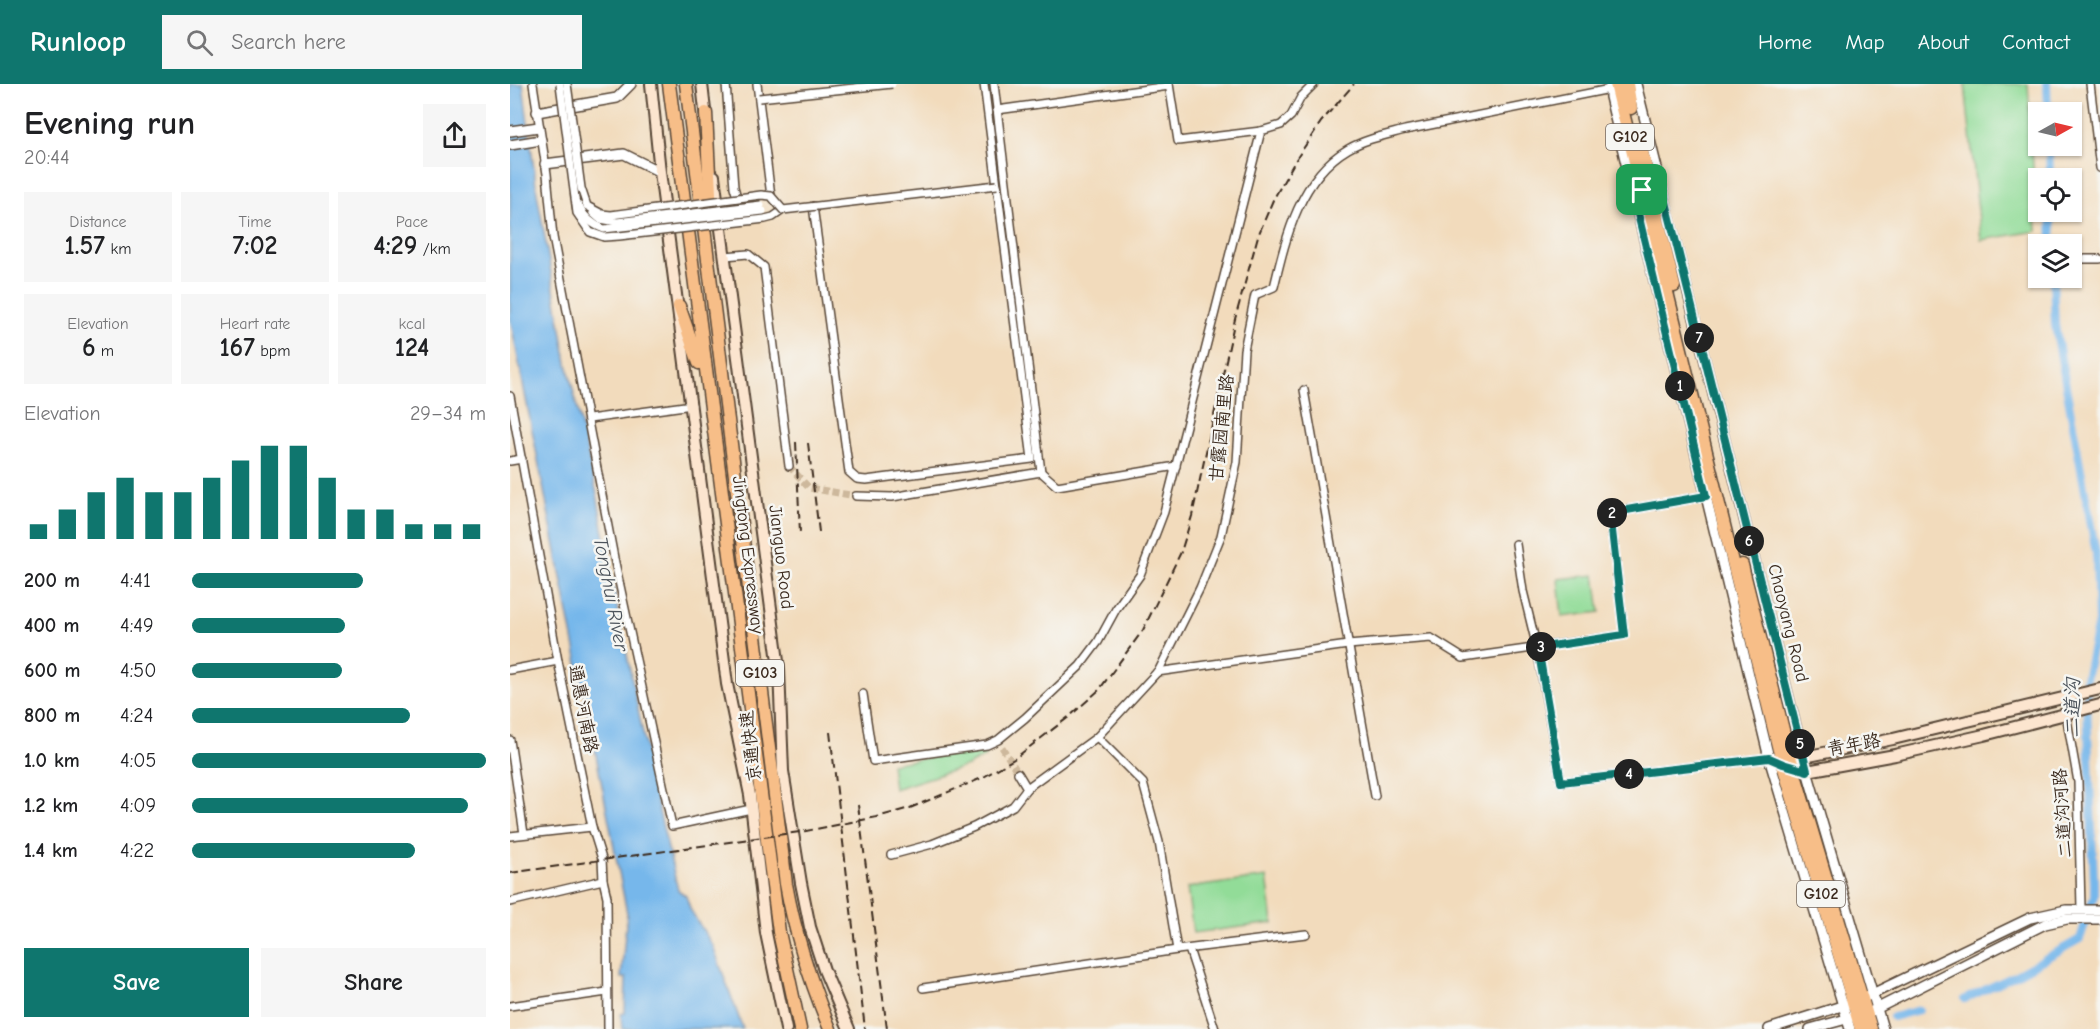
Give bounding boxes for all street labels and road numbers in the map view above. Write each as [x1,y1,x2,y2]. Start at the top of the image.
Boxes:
road number: G102 [1606,124,1654,150]
street label: 甘露园南里路 [1206,373,1238,483]
street label: Jingtong Expressway [728,475,768,636]
street label: Jianguo Road [764,504,798,610]
street label: Chaoyang Road [1763,562,1813,684]
road number: G103 [736,660,784,686]
street label: 通惠河南路 [564,663,602,755]
street label: 京通快速 [736,709,766,783]
street label: 青年路 [1826,730,1882,760]
street label: 二道沟河路 [2049,767,2077,859]
road number: G102 [1797,881,1845,907]

